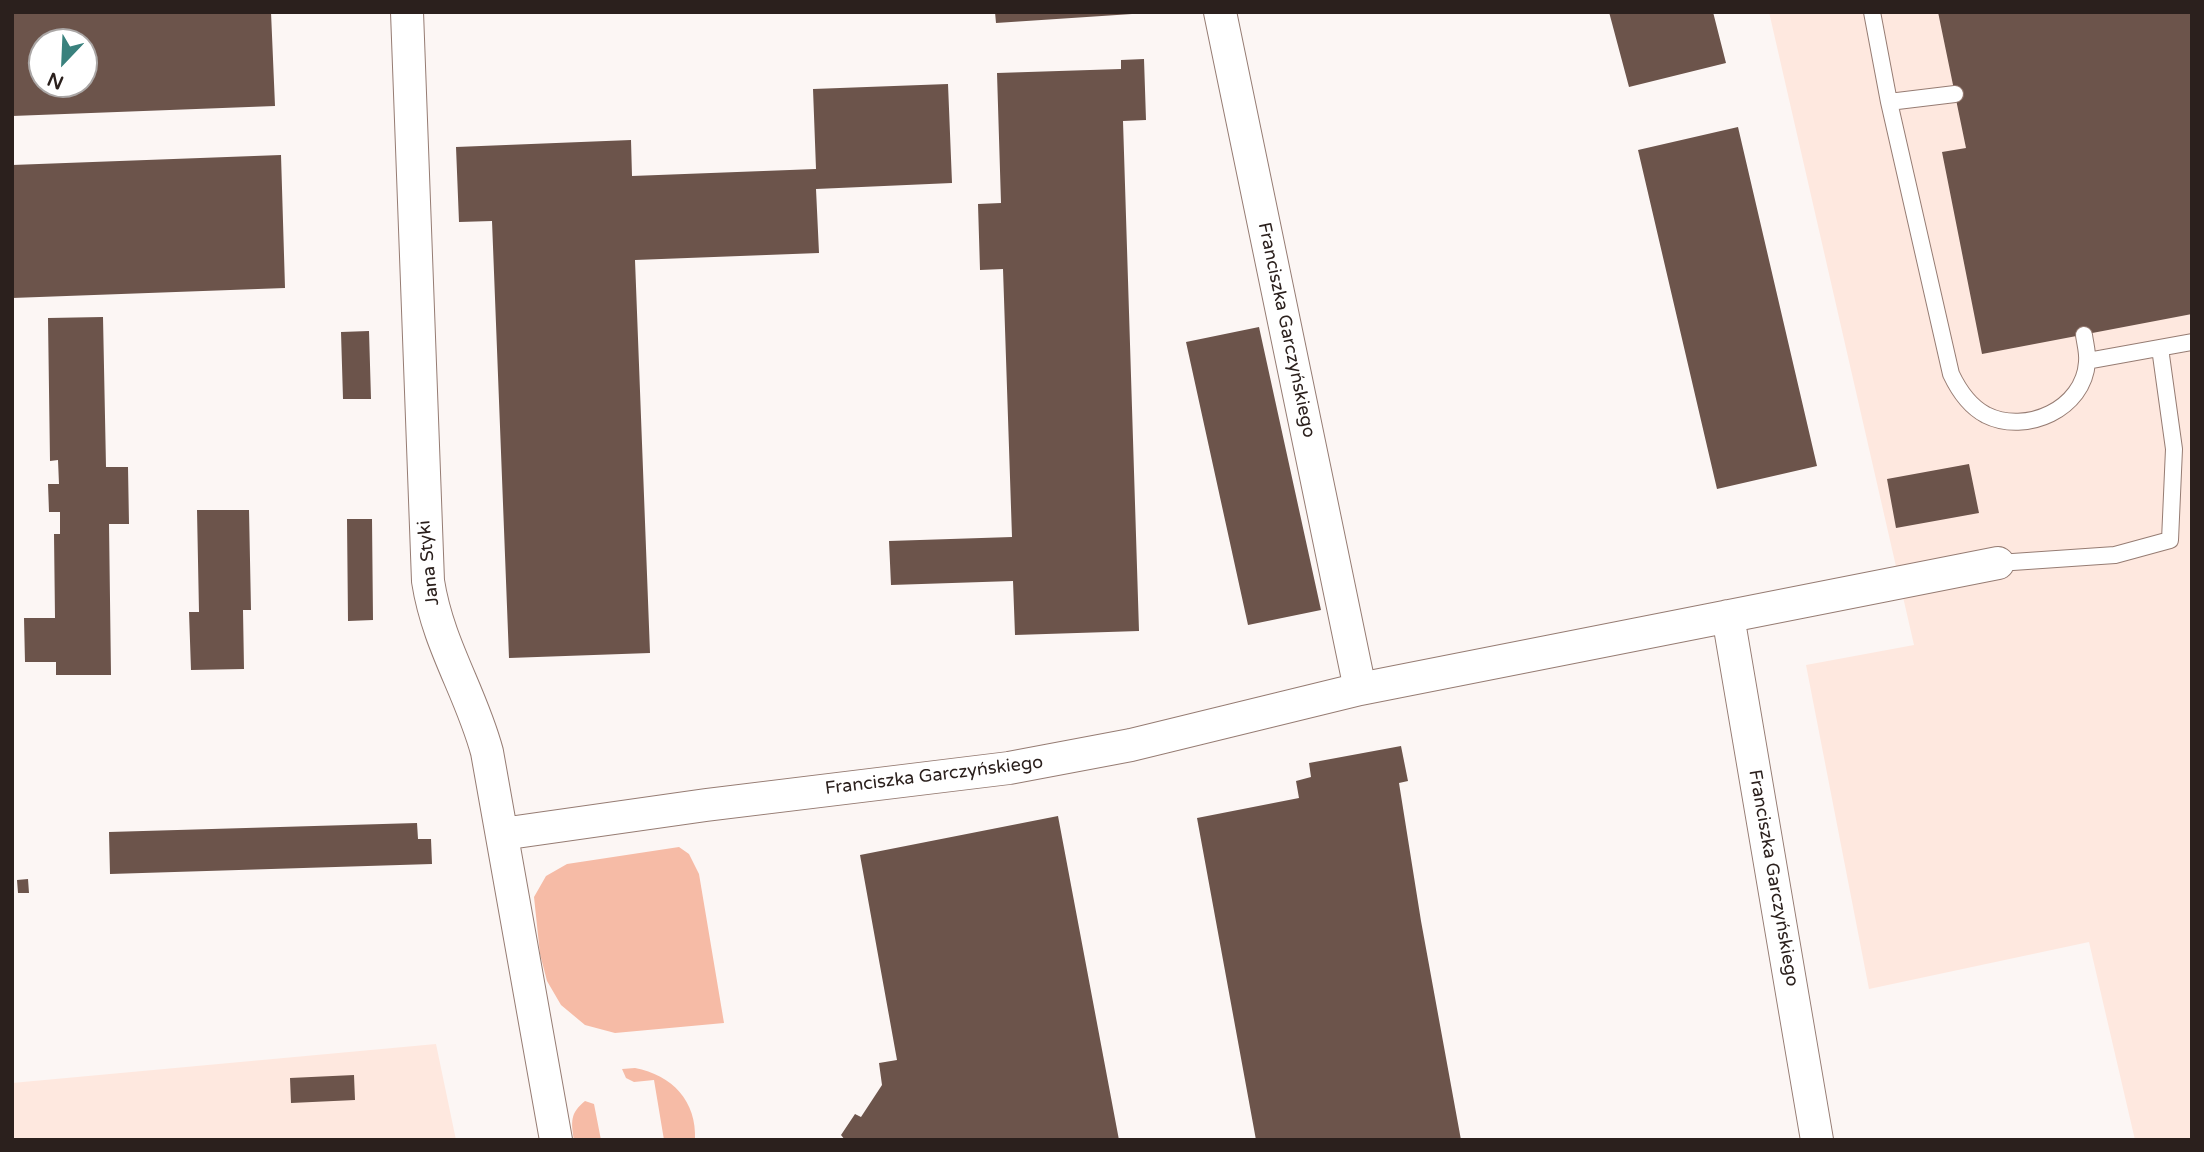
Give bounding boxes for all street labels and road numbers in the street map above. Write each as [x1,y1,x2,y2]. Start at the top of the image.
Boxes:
street label: Franciszka Garczyńskiego [1253,220,1319,440]
street label: Jana Styki [414,519,444,607]
street label: Franciszka Garczyńskiego [824,752,1044,800]
street label: Franciszka Garczyńskiego [1743,768,1803,988]

